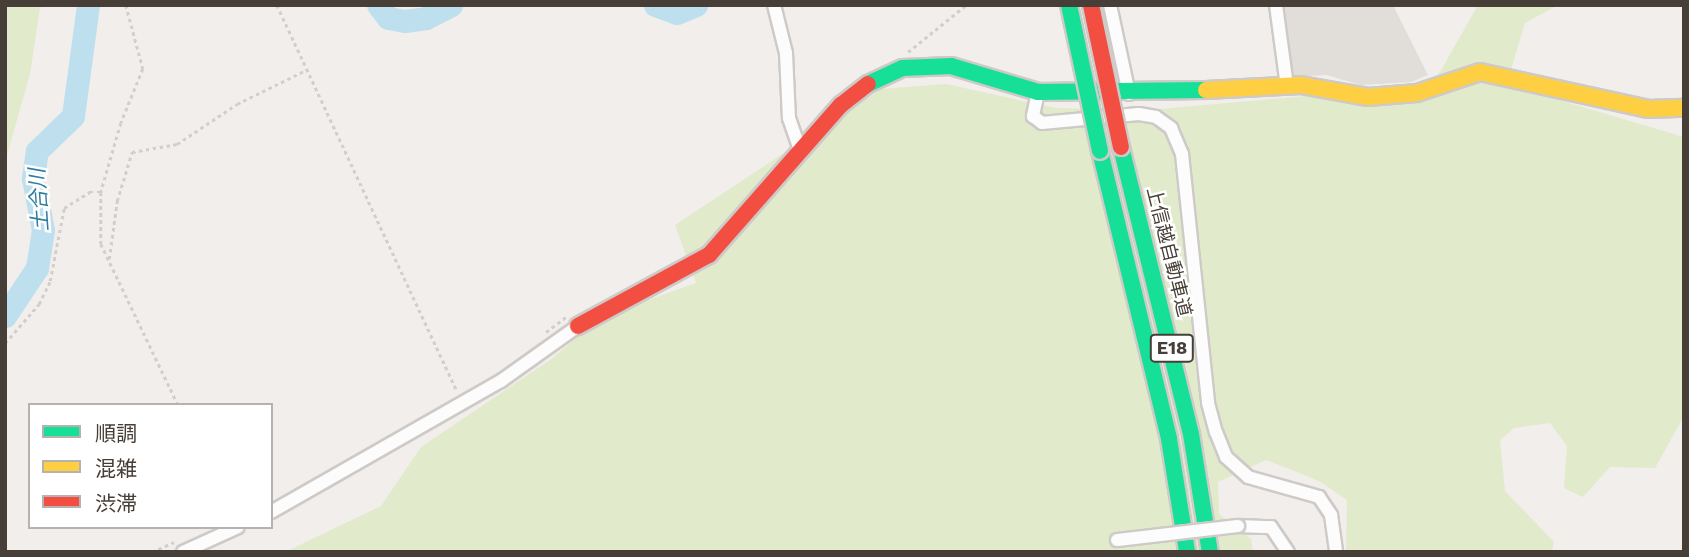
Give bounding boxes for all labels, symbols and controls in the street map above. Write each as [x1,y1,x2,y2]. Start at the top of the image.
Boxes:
water label: 土合川 [24,168,54,232]
street label: 上信越自動車道 [1142,185,1196,319]
road number: E18 [1149,334,1195,362]
legend [28,403,273,529]
text: 順調 [95,421,137,446]
text: 混雑 [95,456,137,481]
text: 渋滞 [95,491,137,516]

